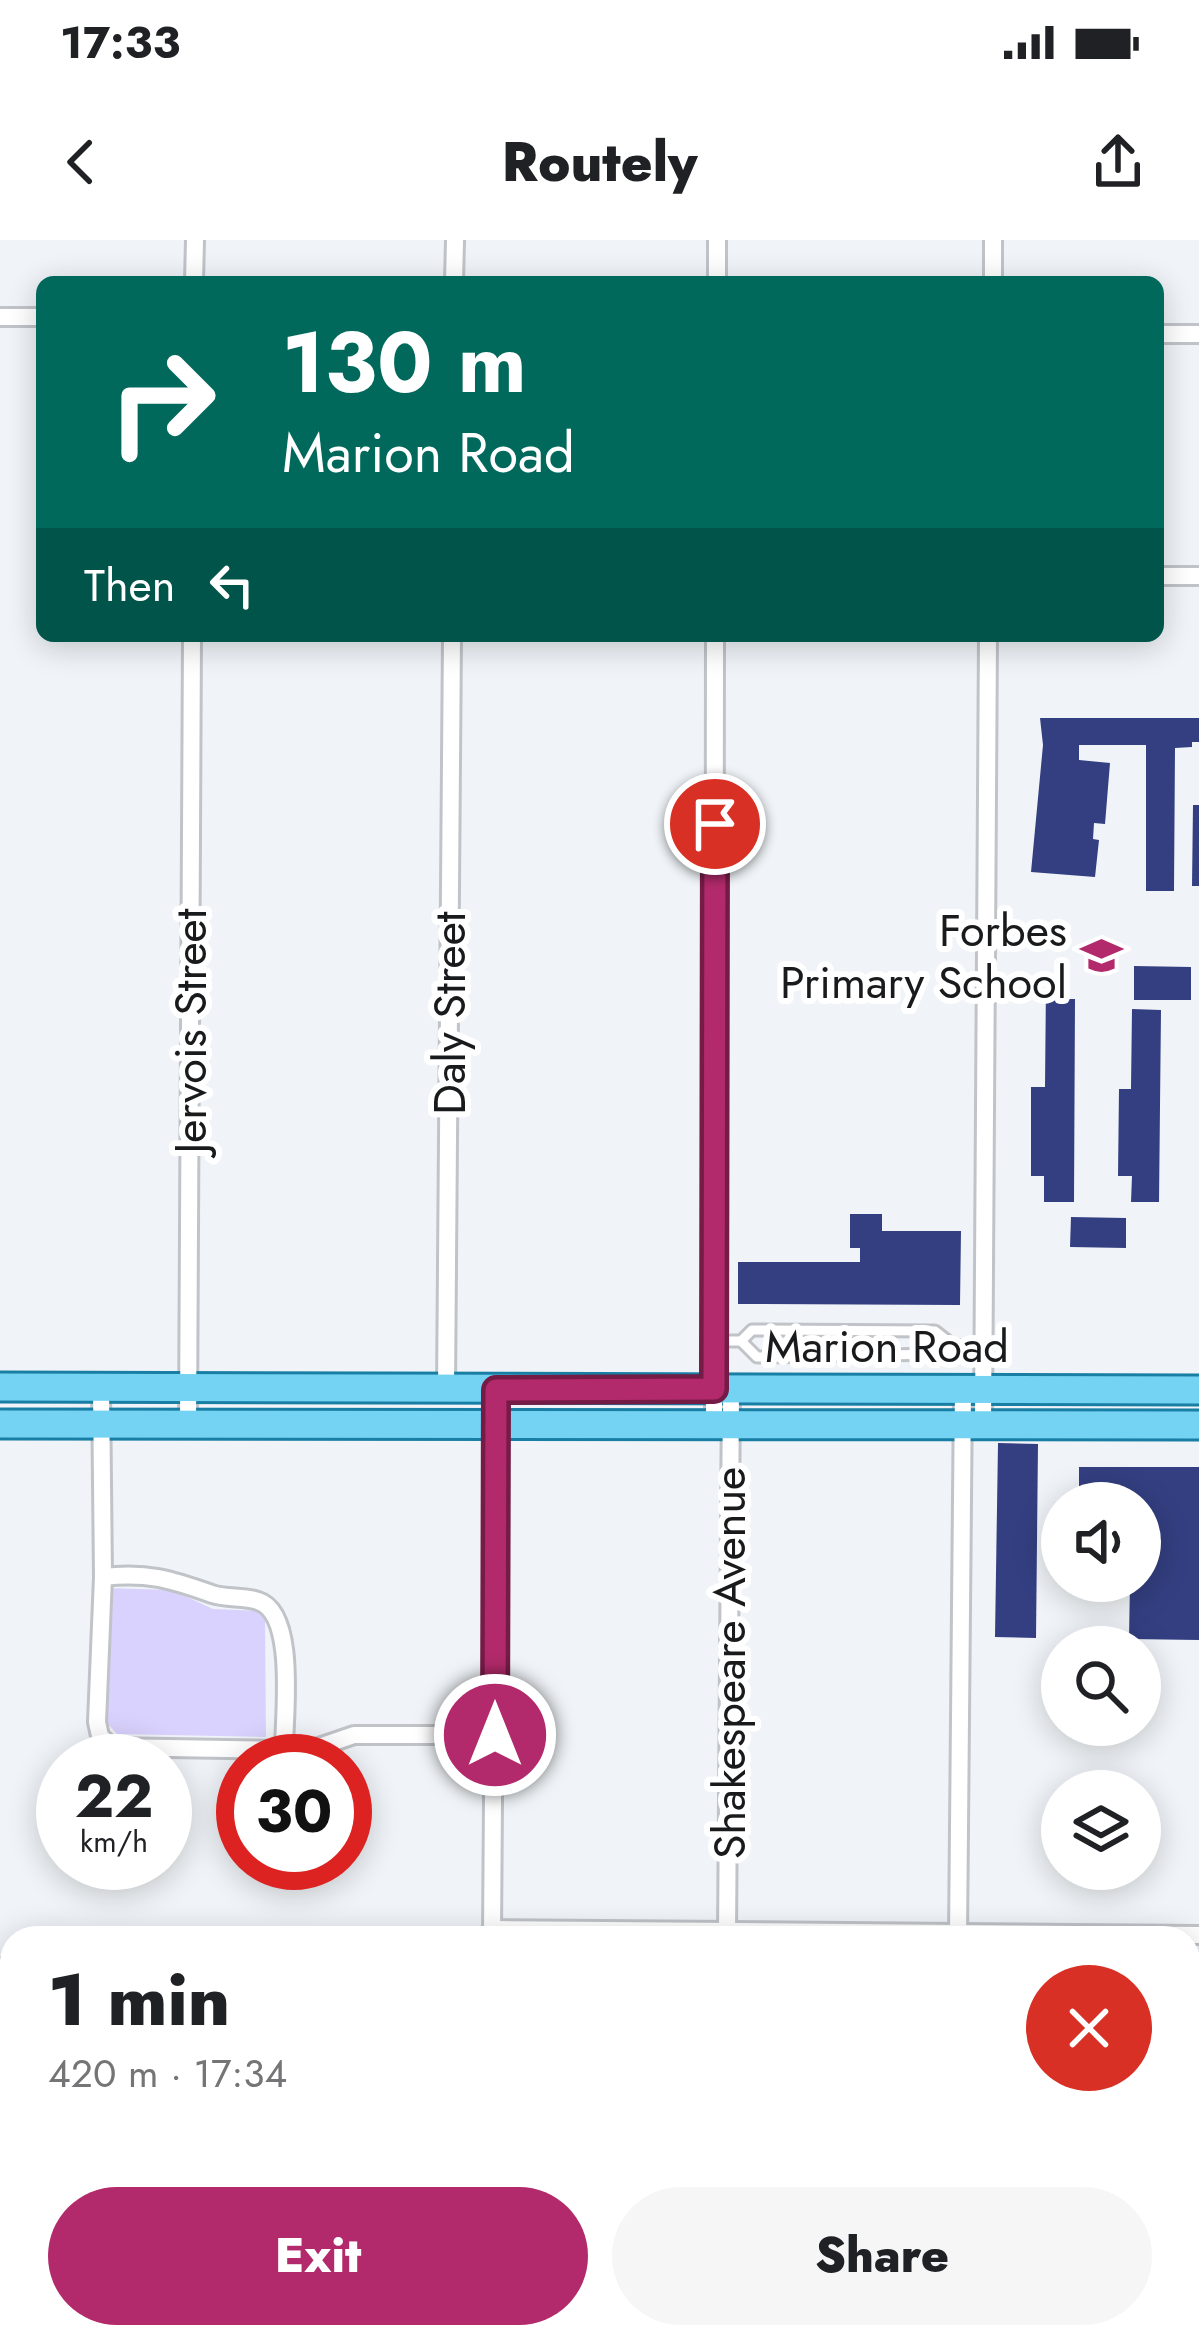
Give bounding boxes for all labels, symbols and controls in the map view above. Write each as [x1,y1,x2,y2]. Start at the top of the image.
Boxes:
text: 17:33 [60,10,180,75]
text: Routely [502,123,697,201]
icon: back [48,129,114,195]
icon: share [1085,129,1151,195]
text: 130 m [282,302,527,424]
icon: right [84,324,240,480]
text: Marion Road [282,414,575,492]
icon: left [199,552,265,618]
text: Then [84,553,175,618]
pin [664,773,766,875]
icon: arrive [682,791,748,857]
place label: Forbes Primary School [780,898,1067,1015]
street label: Jervois Street [158,908,223,1159]
street label: Daly Street [417,911,482,1115]
school or university icon: Forbes Primary School [1078,933,1124,979]
street label: Marion Road [765,1314,1009,1379]
street label: Shakespeare Avenue [697,1467,762,1859]
map controls [1041,1482,1161,1890]
button: sound [1041,1482,1161,1602]
button: search [1041,1626,1161,1746]
position arrow [432,1672,558,1798]
speed limit sign: 30 [216,1734,372,1890]
text: 22 [75,1753,153,1840]
button: layers [1041,1770,1161,1890]
text: km/h [80,1820,148,1863]
text: 1 min [48,1948,230,2052]
button: close [1026,1965,1152,2091]
text: 420 m · 17:34 [48,2045,287,2102]
button: Exit [48,2187,588,2325]
button: Share [612,2187,1152,2325]

